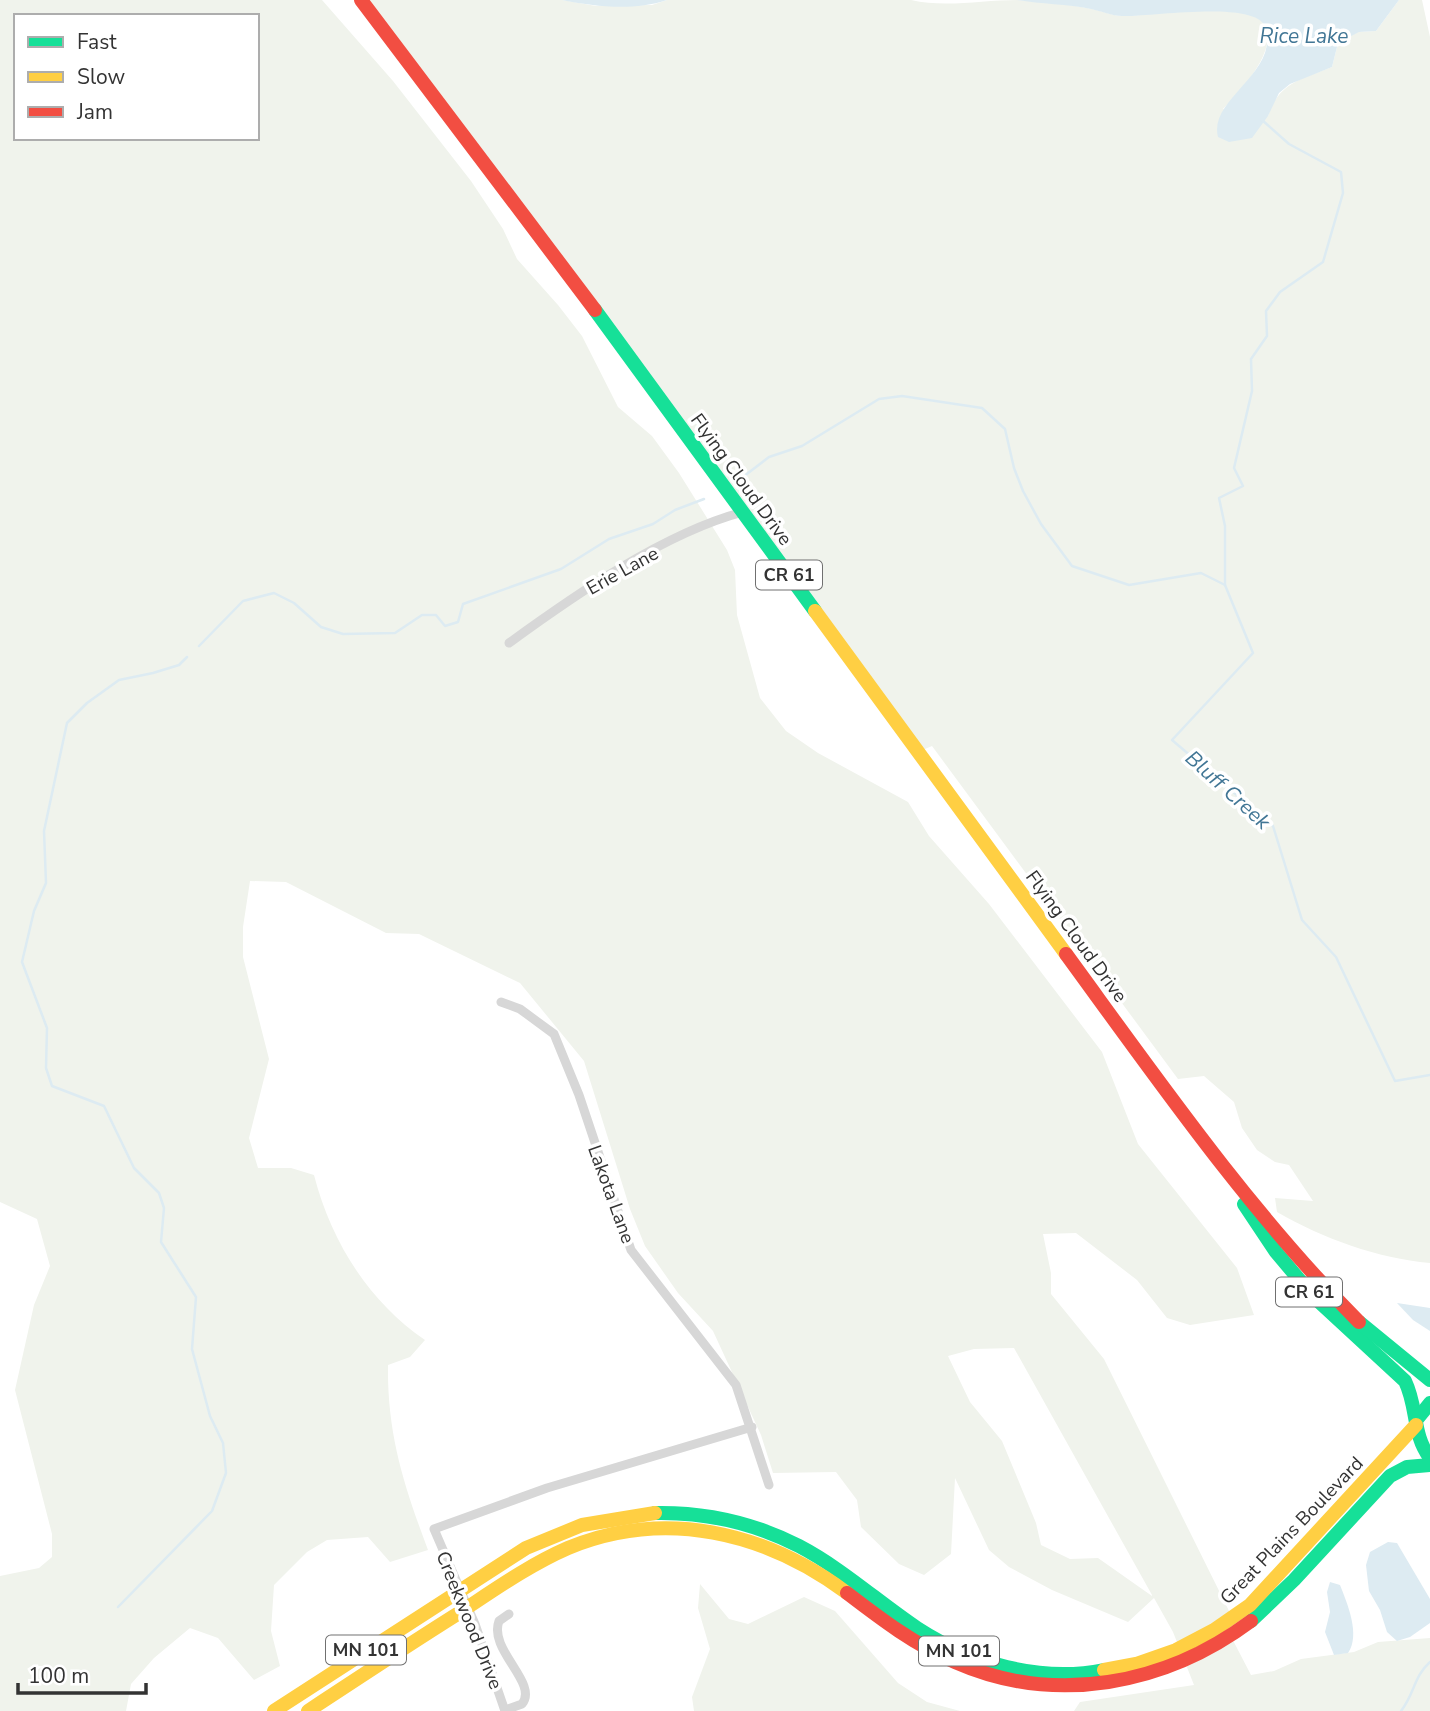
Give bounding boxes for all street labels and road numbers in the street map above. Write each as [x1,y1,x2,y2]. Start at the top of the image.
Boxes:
street label: Flying Cloud Drive [684,408,798,551]
street label: Erie Lane [582,540,663,601]
road number: CR 61 [756,560,822,590]
street label: Flying Cloud Drive [1019,865,1133,1008]
street label: Lakota Lane [581,1141,641,1247]
road number: CR 61 [1276,1278,1342,1307]
street label: Great Plains Boulevard [1214,1451,1369,1610]
street label: Creekwood Drive [430,1547,509,1693]
road number: MN 101 [326,1636,406,1665]
road number: MN 101 [919,1636,999,1666]

